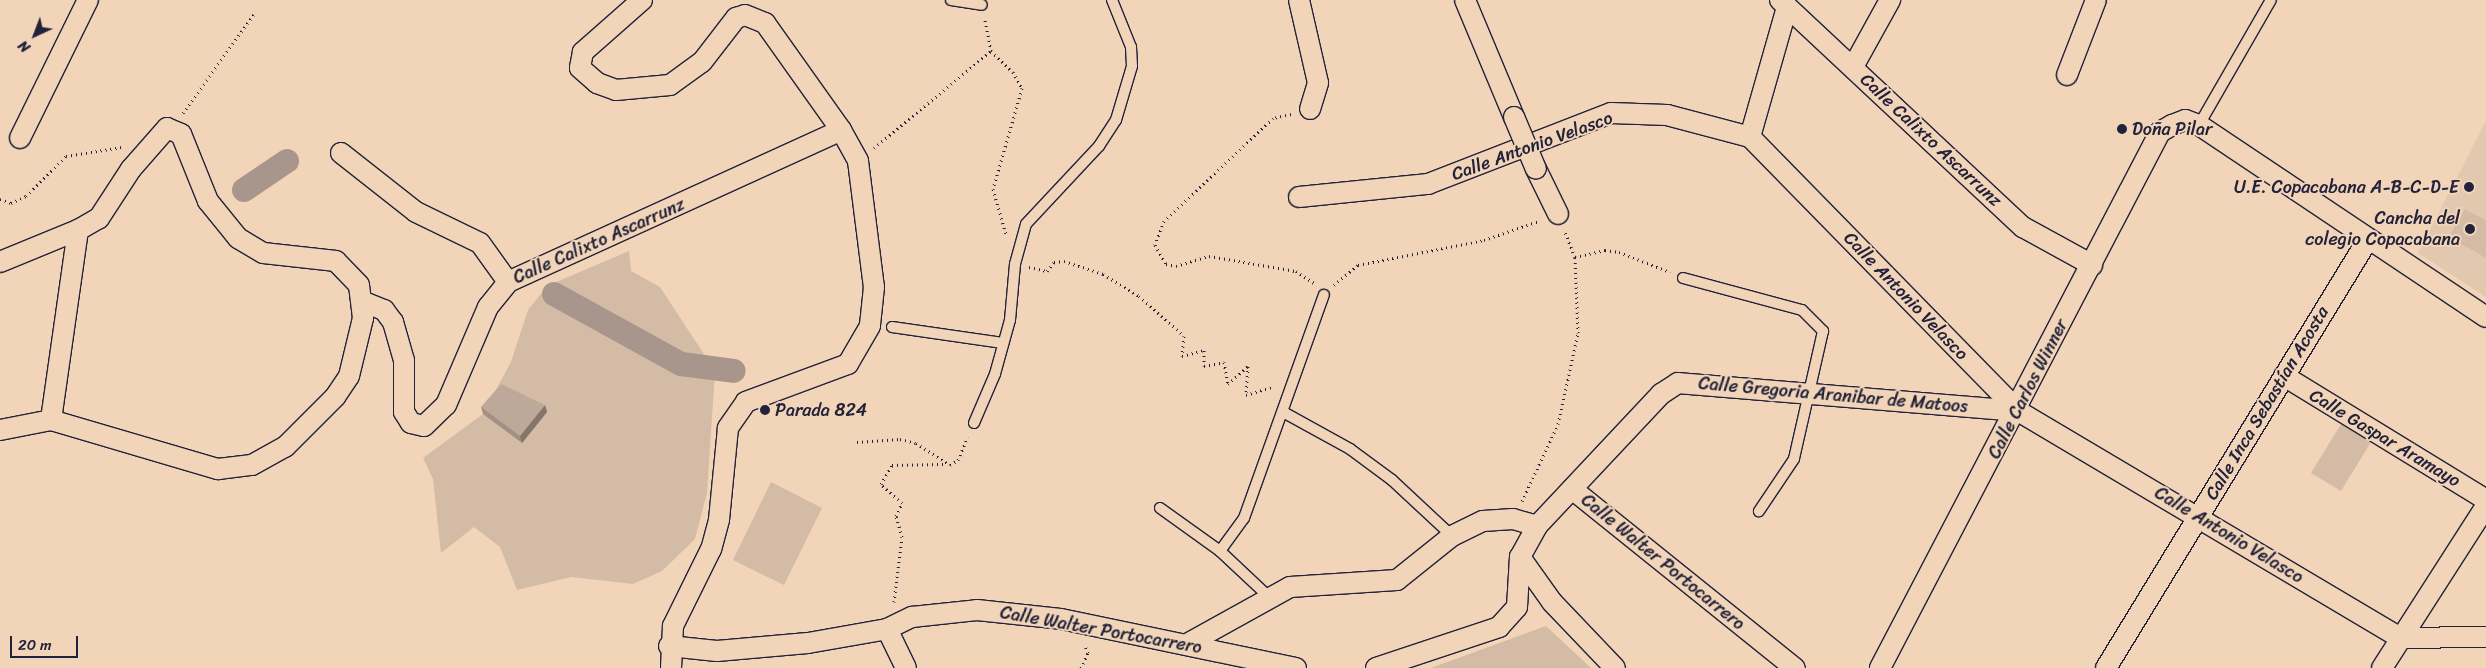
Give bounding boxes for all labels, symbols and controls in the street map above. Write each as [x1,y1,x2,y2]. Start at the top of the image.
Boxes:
north arrow [10,10,60,60]
text: N [12,34,37,59]
street label: Calle Calixto Ascarrunz [1856,69,2006,211]
street label: Calle Antonio Velasco [1448,107,1616,185]
place label: Doña Pilar [2132,118,2213,140]
marker: Doña Pilar [2116,123,2128,135]
place label: U.E. Copacabana A-B-C-D-E [2234,176,2459,198]
marker: U.E. Copacabana A-B-C-D-E [2463,181,2475,193]
street label: Calle Calixto Ascarrunz [510,193,688,289]
place label: Cancha del colegio Copacabana [2305,208,2460,250]
marker: Cancha del colegio Copacabana [2464,223,2476,235]
street label: Calle Antonio Velasco [1839,227,1973,365]
street label: Calle Inca Sebastían Acosta [2201,302,2333,504]
street label: Calle Carlos Winner [1984,316,2072,462]
street label: Calle Gregoria Aranibar de Matoos [1697,372,1969,418]
street label: Calle Gaspar Aramayo [2305,384,2465,492]
place label: Parada 824 [775,399,867,421]
marker: Parada 824 [759,404,771,416]
street label: Calle Antonio Velasco [2151,482,2307,588]
street label: Calle Walter Portocarrero [1577,489,1749,635]
street label: Calle Walter Portocarrero [998,602,1204,658]
scale bar [12,626,80,658]
text: 20 m [18,632,52,658]

